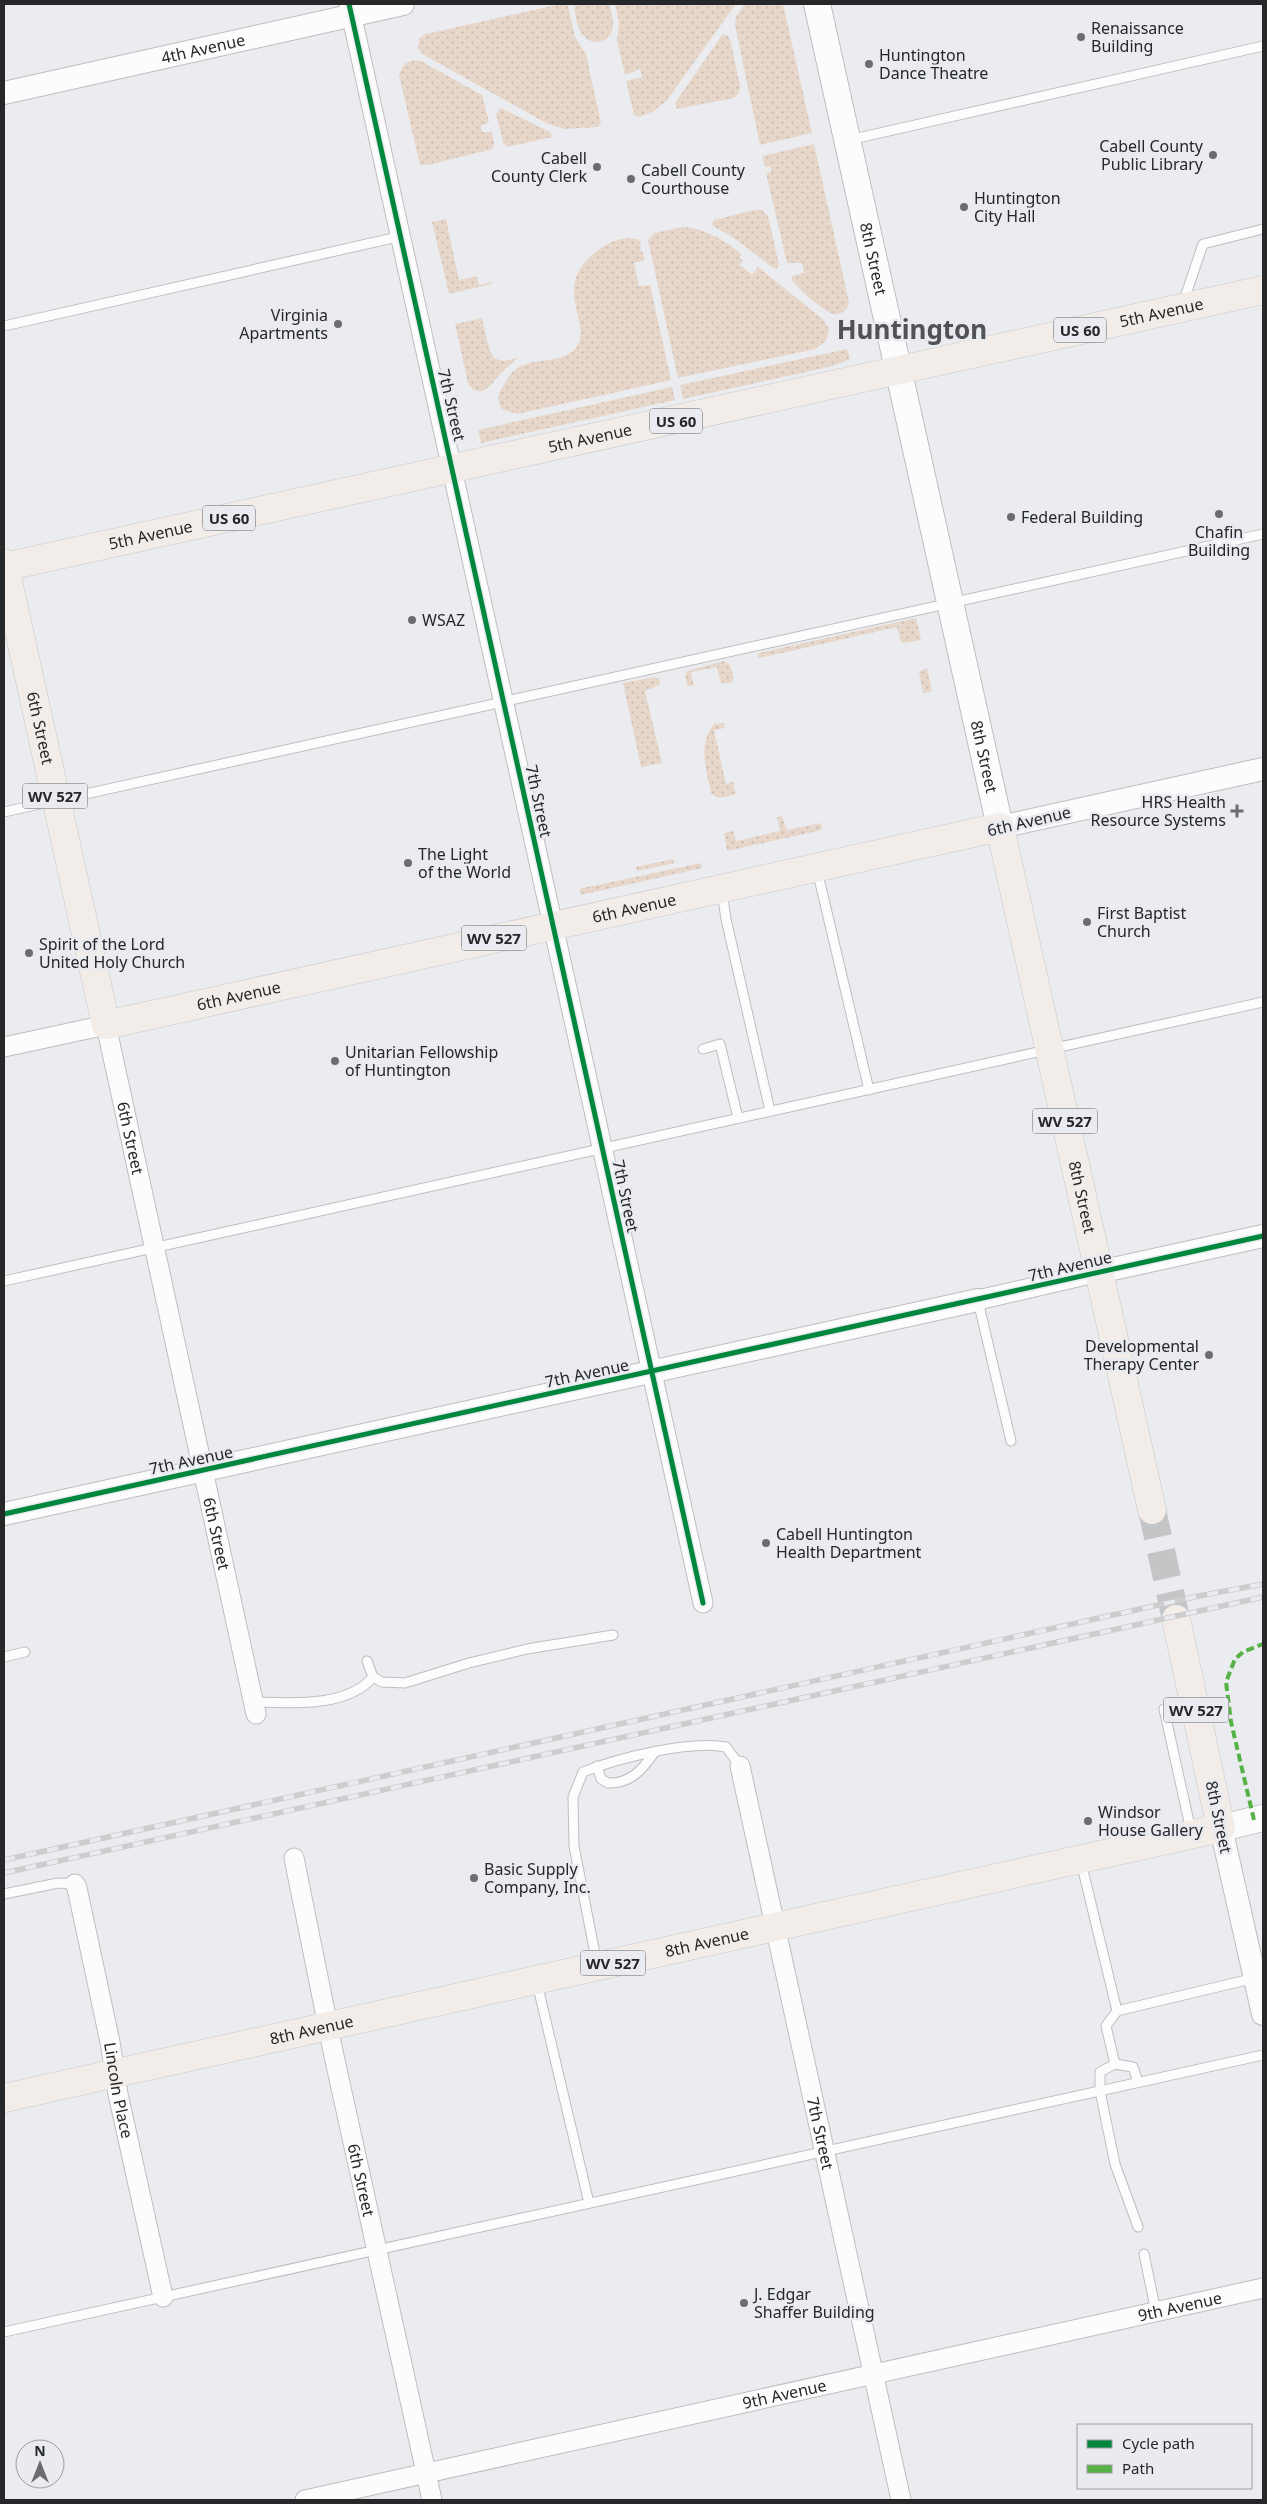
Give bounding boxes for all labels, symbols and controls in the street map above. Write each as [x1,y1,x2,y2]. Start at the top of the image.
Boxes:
place label: Renaissance Building [1091,17,1184,57]
street label: 4th Avenue [159,29,247,69]
marker: Renaissance Building [1075,31,1087,43]
place label: Huntington Dance Theatre [879,44,988,84]
marker: Huntington Dance Theatre [863,58,875,70]
place label: Cabell County Public Library [1099,135,1204,175]
place label: Cabell County Clerk [491,147,587,187]
marker: Cabell County Public Library [1207,149,1219,161]
place label: Cabell County Courthouse [641,159,746,199]
marker: Cabell County Clerk [591,161,603,173]
marker: Cabell County Courthouse [625,173,637,185]
place label: Huntington City Hall [974,187,1061,227]
marker: Huntington City Hall [958,201,970,213]
street label: 8th Street [855,220,892,297]
street label: 5th Avenue [1117,292,1205,332]
place label: Virginia Apartments [239,304,328,344]
district label: Huntington [837,311,987,347]
marker: Virginia Apartments [332,318,344,330]
road number: US 60 [1054,318,1106,342]
street label: 7th Street [433,367,471,444]
road number: US 60 [650,408,702,434]
street label: 5th Avenue [546,418,634,458]
road number: US 60 [203,506,255,530]
place label: Federal Building [1021,506,1143,528]
marker: Chafin Building [1213,508,1225,520]
marker: Federal Building [1005,511,1017,523]
street label: 5th Avenue [107,515,194,555]
place label: Chafin Building [1188,521,1250,561]
place label: WSAZ [422,609,465,631]
marker: WSAZ [406,614,418,626]
street label: 6th Street [22,690,59,767]
street label: 8th Street [966,718,1003,795]
street label: 7th Street [521,763,557,840]
road number: WV 527 [22,784,88,808]
place label: HRS Health Resource Systems [1091,791,1226,831]
street label: 6th Avenue [985,801,1073,841]
marker: HRS Health Resource Systems [1230,804,1244,818]
place label: The Light of the World [418,843,511,883]
marker: The Light of the World [402,857,414,869]
street label: 6th Avenue [590,888,678,928]
place label: First Baptist Church [1097,902,1186,942]
marker: First Baptist Church [1081,916,1093,928]
road number: WV 527 [462,926,526,950]
place label: Spirit of the Lord United Holy Church [39,933,185,973]
marker: Spirit of the Lord United Holy Church [23,947,35,959]
street label: 6th Avenue [195,976,283,1016]
place label: Unitarian Fellowship of Huntington [345,1041,498,1081]
marker: Unitarian Fellowship of Huntington [329,1055,341,1067]
street label: 6th Street [112,1100,149,1177]
road number: WV 527 [1032,1108,1098,1134]
street label: 7th Street [608,1158,644,1235]
street label: 8th Street [1064,1159,1101,1236]
street label: 7th Avenue [1026,1246,1114,1286]
place label: Developmental Therapy Center [1084,1335,1199,1375]
marker: Developmental Therapy Center [1203,1349,1215,1361]
street label: 7th Avenue [543,1353,631,1393]
street label: 7th Avenue [147,1440,235,1480]
street label: 6th Street [198,1495,235,1572]
place label: Cabell Huntington Health Department [776,1523,922,1563]
marker: Cabell Huntington Health Department [760,1537,772,1549]
road number: WV 527 [1164,1698,1228,1722]
street label: 8th Street [1201,1779,1237,1856]
place label: Windsor House Gallery [1098,1801,1204,1841]
marker: Windsor House Gallery [1082,1815,1094,1827]
place label: Basic Supply Company, Inc. [484,1858,591,1898]
marker: Basic Supply Company, Inc. [468,1872,480,1884]
street label: 8th Avenue [663,1922,751,1962]
road number: WV 527 [580,1950,646,1976]
street label: 8th Avenue [268,2010,356,2050]
street label: Lincoln Place [99,2041,139,2140]
street label: 7th Street [802,2095,839,2172]
street label: 6th Street [343,2142,380,2219]
place label: J. Edgar Shaffer Building [752,2283,875,2323]
street label: 9th Avenue [1136,2286,1224,2326]
marker: J. Edgar Shaffer Building [738,2297,750,2309]
street label: 9th Avenue [740,2374,828,2414]
legend [1077,2424,1252,2489]
text: Cycle path [1122,2433,1195,2453]
north arrow [15,2439,65,2489]
text: N [34,2441,46,2460]
text: Path [1122,2458,1154,2478]

